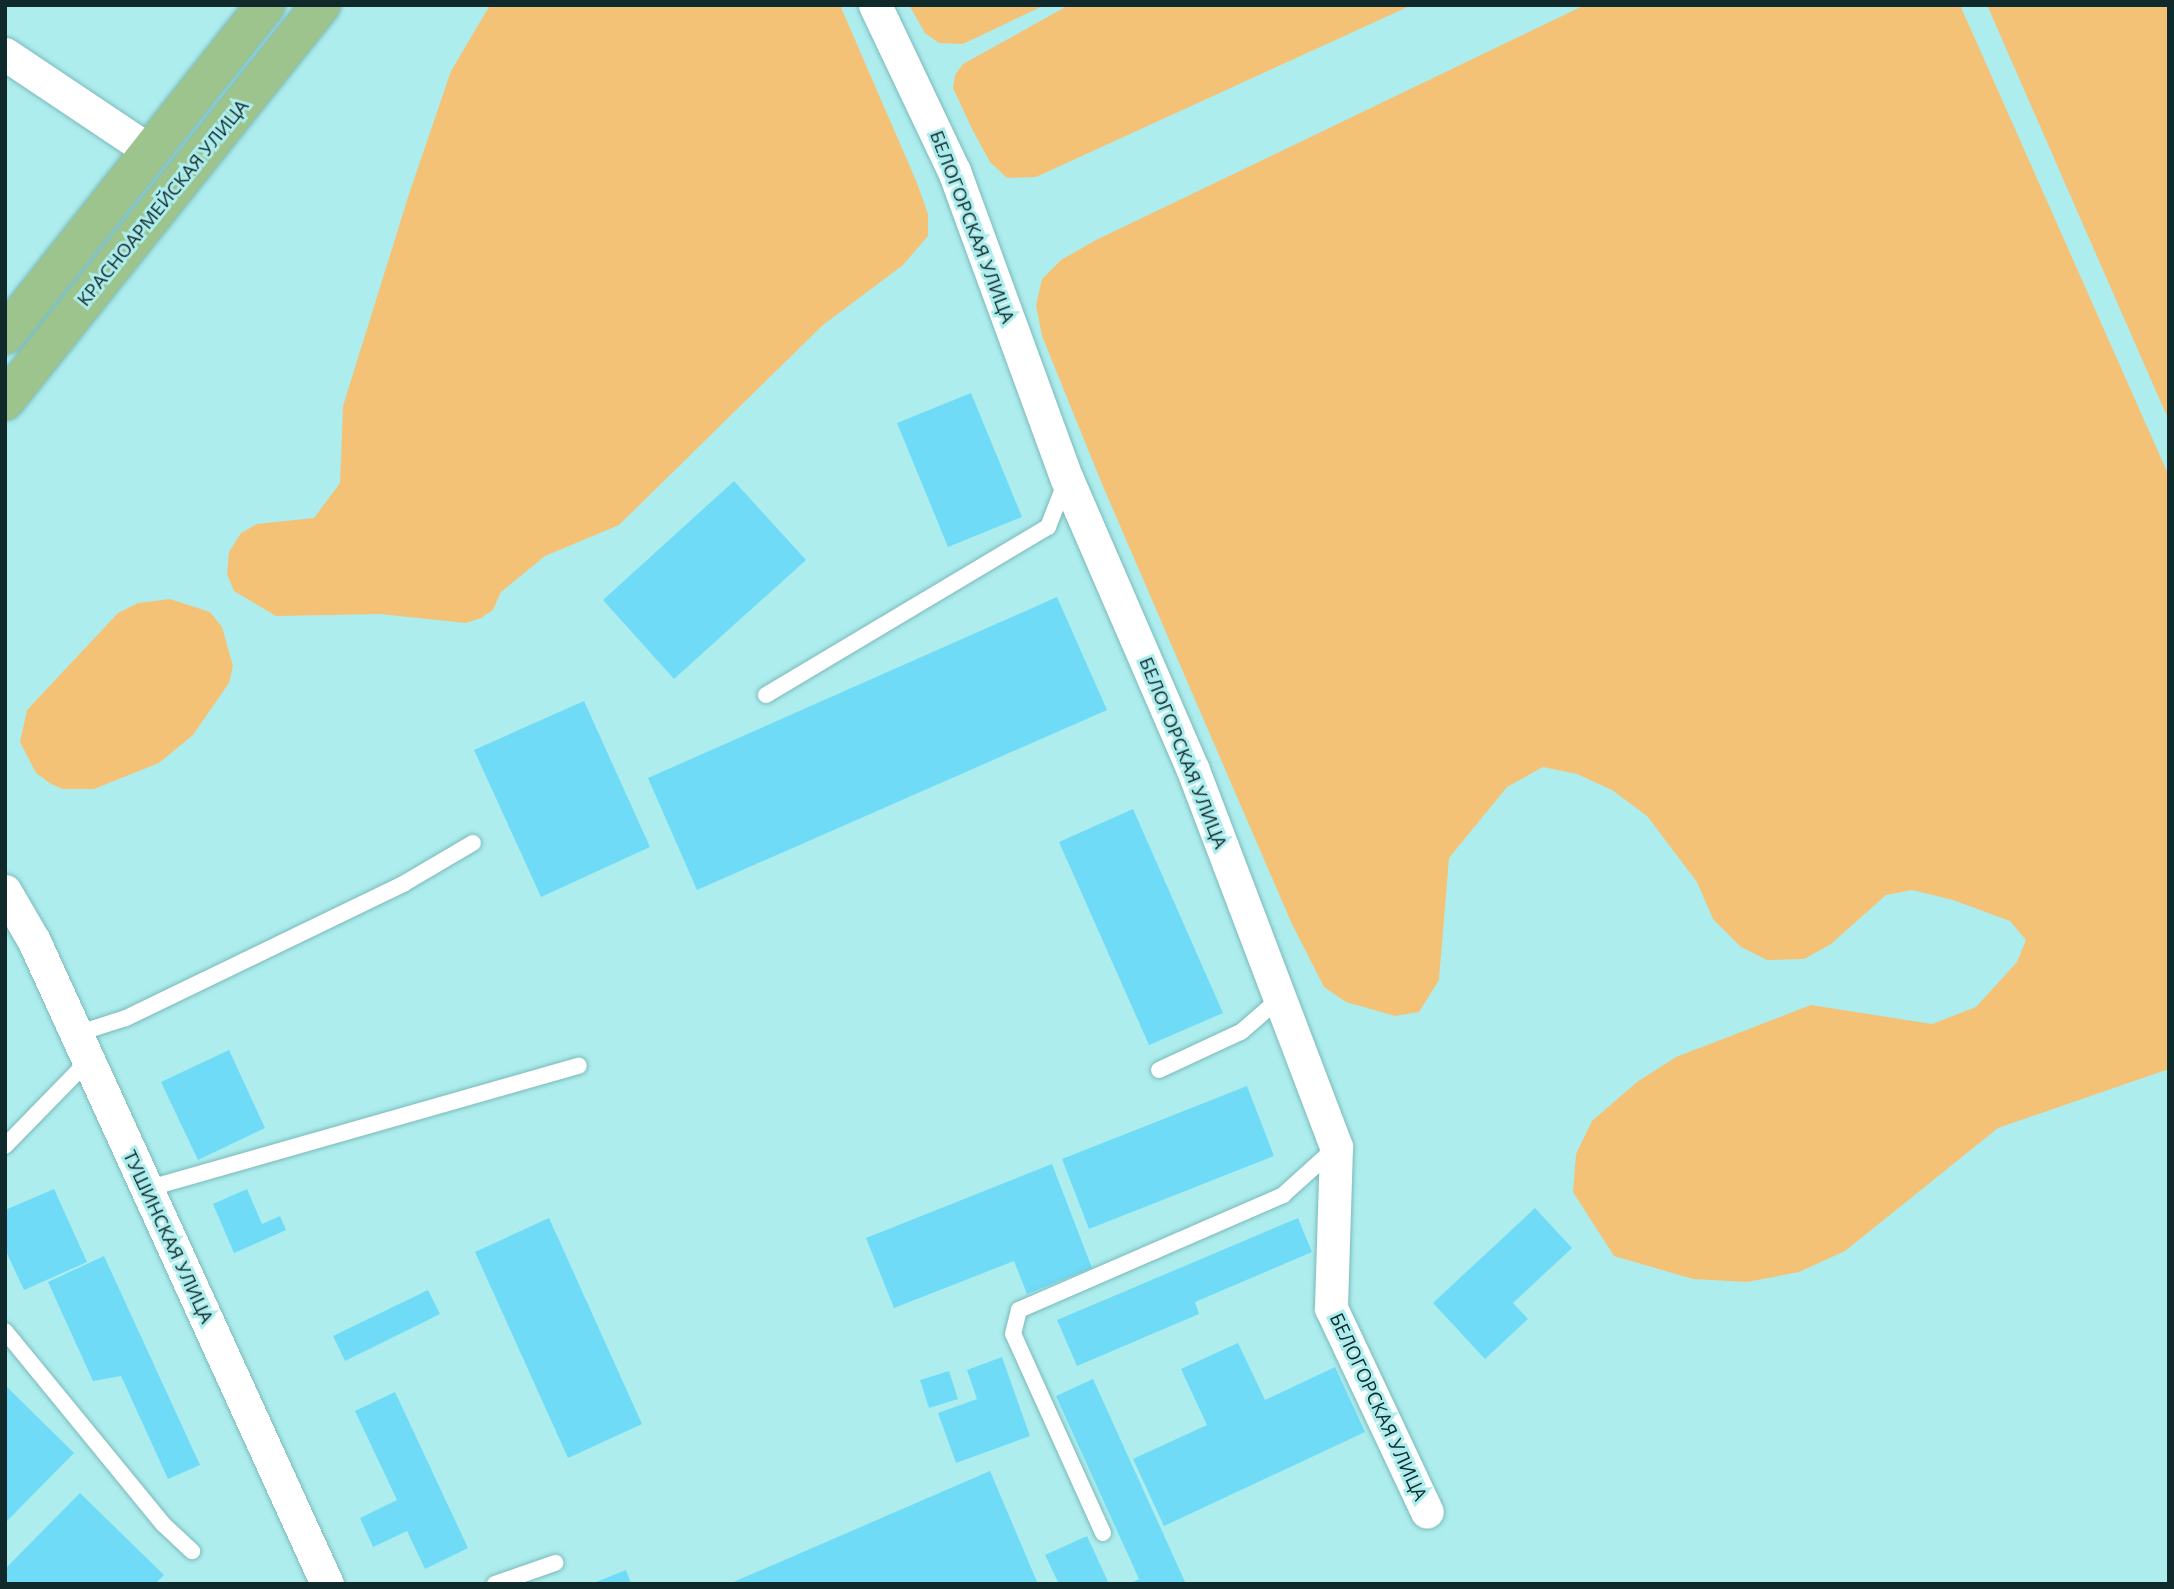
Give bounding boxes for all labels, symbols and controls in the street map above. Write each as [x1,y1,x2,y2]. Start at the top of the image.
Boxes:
street label: КРАСНОАРМЕЙСКАЯ УЛИЦА [73,95,253,311]
street label: БЕЛОГОРСКАЯ УЛИЦА [925,127,1019,327]
street label: БЕЛОГОРСКАЯ УЛИЦА [1134,654,1232,852]
street label: ТУШИНСКАЯ УЛИЦА [118,1147,218,1327]
street label: БЕЛОГОРСКАЯ УЛИЦА [1324,1310,1432,1504]

